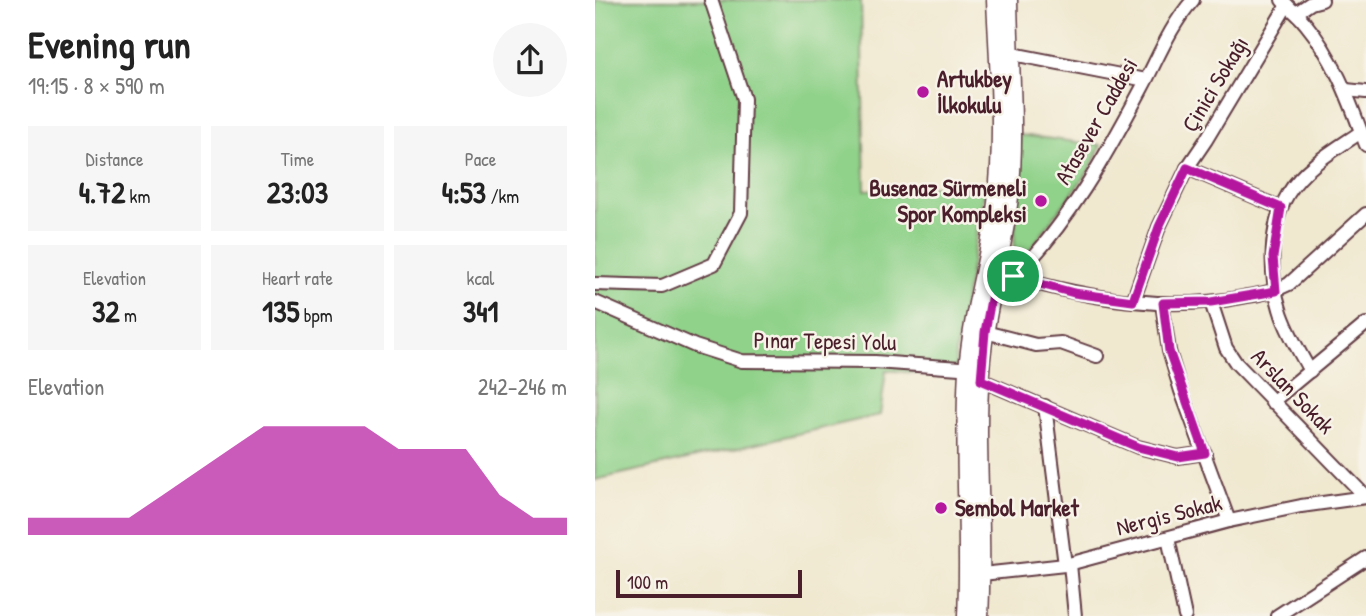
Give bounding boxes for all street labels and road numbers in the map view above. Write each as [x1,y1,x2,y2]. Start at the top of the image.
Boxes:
street label: Çinici Sokağı [1174,30,1255,137]
street label: Atasever Caddesi [1047,52,1144,190]
street label: Pınar Tepesi Yolu [753,324,897,357]
street label: Arslan Sokak [1245,341,1342,440]
street label: Nergis Sokak [1113,486,1225,543]

